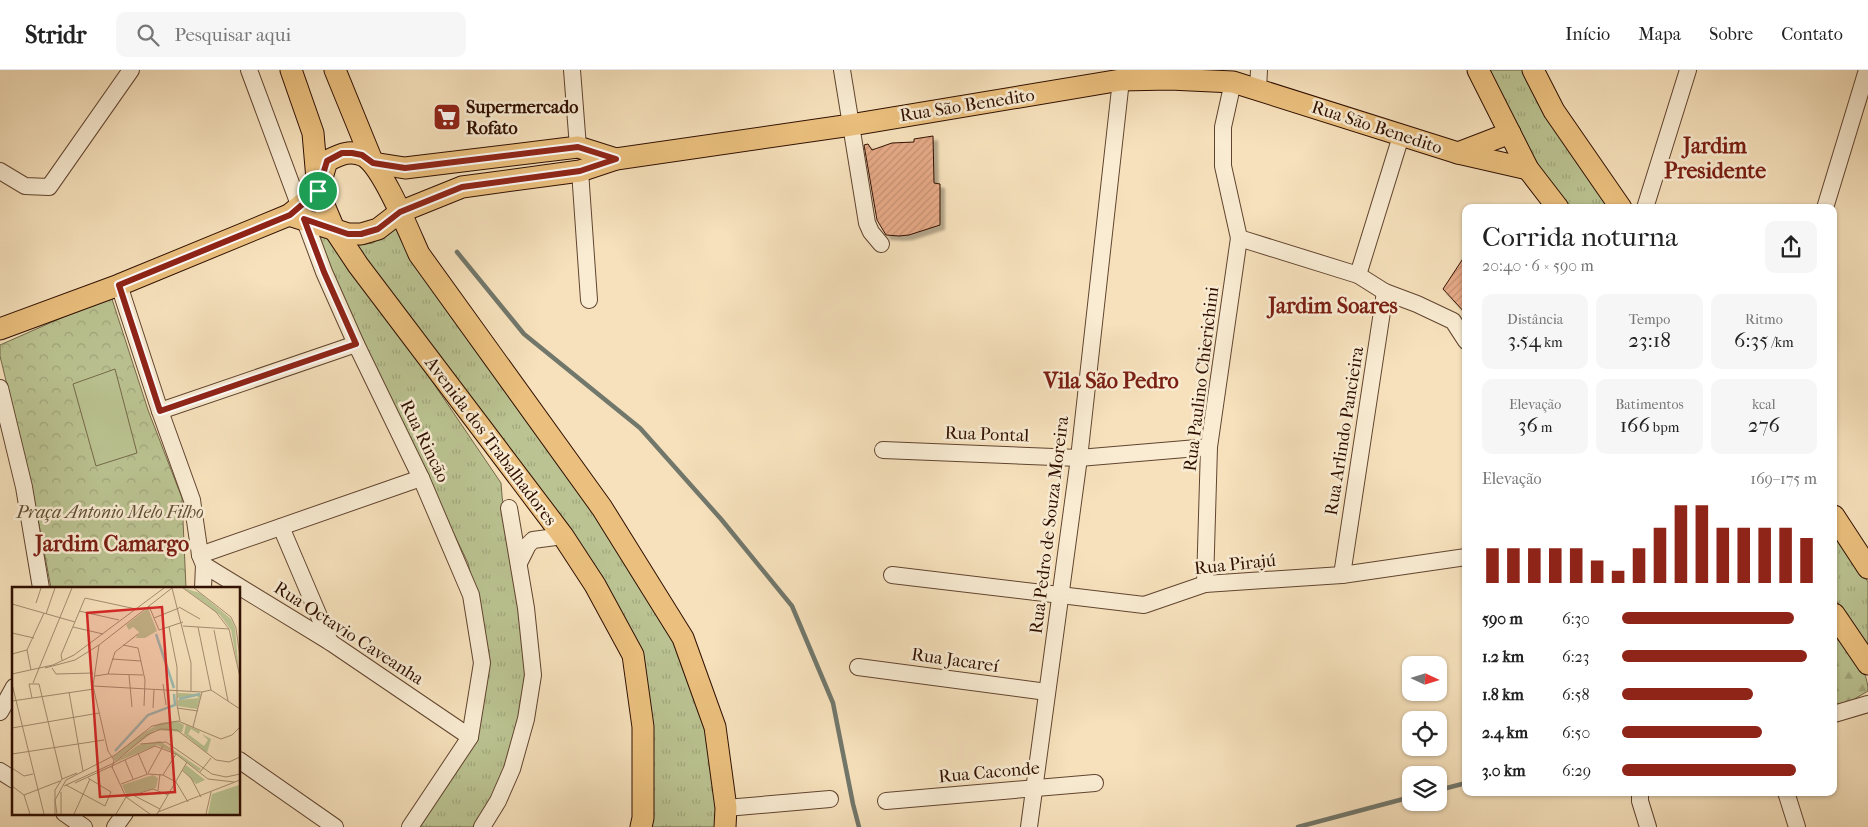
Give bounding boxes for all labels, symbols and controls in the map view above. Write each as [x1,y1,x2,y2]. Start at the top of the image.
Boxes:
search box [116,12,466,57]
text: Stridr [25,21,86,49]
icon: search [134,21,162,49]
text: Pesquisar aqui [174,24,291,46]
text: Início [1565,24,1610,45]
text: Mapa [1638,24,1681,45]
text: Sobre [1709,24,1753,45]
text: Contato [1781,24,1843,45]
street label: Rua São Benedito [898,84,1036,127]
street label: Rua São Benedito [1309,96,1445,159]
place label: Supermercado Rofato [466,97,578,139]
supermarket icon: Supermercado Rofato [432,102,462,132]
district label: Jardim Presidente [1664,133,1766,184]
pin [297,170,339,212]
icon: arrive [304,177,332,205]
text: Corrida noturna [1482,220,1678,253]
button: share [1765,221,1817,273]
text: 20:40 · 6 × 590 m [1482,256,1594,275]
street label: Rua Paulino Chierichini [1180,285,1223,473]
district label: Jardim Soares [1266,293,1398,319]
text: Distância [1507,311,1563,328]
text: Tempo [1629,311,1670,328]
text: Ritmo [1745,311,1783,328]
text: 3.54 [1508,328,1541,352]
text: 23:18 [1628,328,1671,352]
text: 6:35 [1734,328,1768,352]
text: km [1541,334,1563,351]
text: /km [1768,334,1794,351]
street label: Rua Arlindo Pancieira [1321,345,1368,517]
street label: Avenida dos Trabalhadores [420,352,561,530]
district label: Vila São Pedro [1042,368,1179,394]
text: Elevação [1509,396,1561,413]
text: Batimentos [1615,396,1684,413]
text: kcal [1752,396,1776,413]
street label: Rua Rincão [396,397,454,486]
text: 36 [1518,413,1538,437]
text: 166 [1620,413,1650,437]
text: 276 [1748,413,1780,437]
street label: Rua Pedro de Souza Moreira [1026,414,1073,635]
text: m [1538,419,1552,436]
text: bpm [1650,419,1679,436]
street label: Rua Pontal [944,423,1030,446]
text: Elevação [1482,469,1542,488]
text: 169–175 m [1750,469,1817,488]
park label: Praça Antonio Melo Filho [15,502,204,523]
district label: Jardim Camargo [33,531,189,557]
street label: Rua Pirajú [1193,550,1277,579]
street label: Rua Octavio Caveanha [270,577,428,690]
inset map [12,587,240,814]
text: 590 m [1482,609,1523,628]
text: 6:30 [1562,609,1590,628]
street label: Rua Jacareí [910,644,1001,677]
text: 1.2 km [1482,647,1524,666]
text: 6:23 [1562,647,1589,666]
north arrow [1402,656,1448,701]
map controls [1402,656,1447,811]
text: 1.8 km [1482,685,1524,704]
text: 6:58 [1562,685,1590,704]
button: locate [1402,711,1447,756]
text: 2.4 km [1482,723,1528,742]
text: 6:50 [1562,723,1590,742]
street label: Rua Caconde [938,758,1041,787]
text: 3.0 km [1482,761,1525,780]
text: 6:29 [1562,761,1591,780]
button: layers [1402,766,1447,811]

